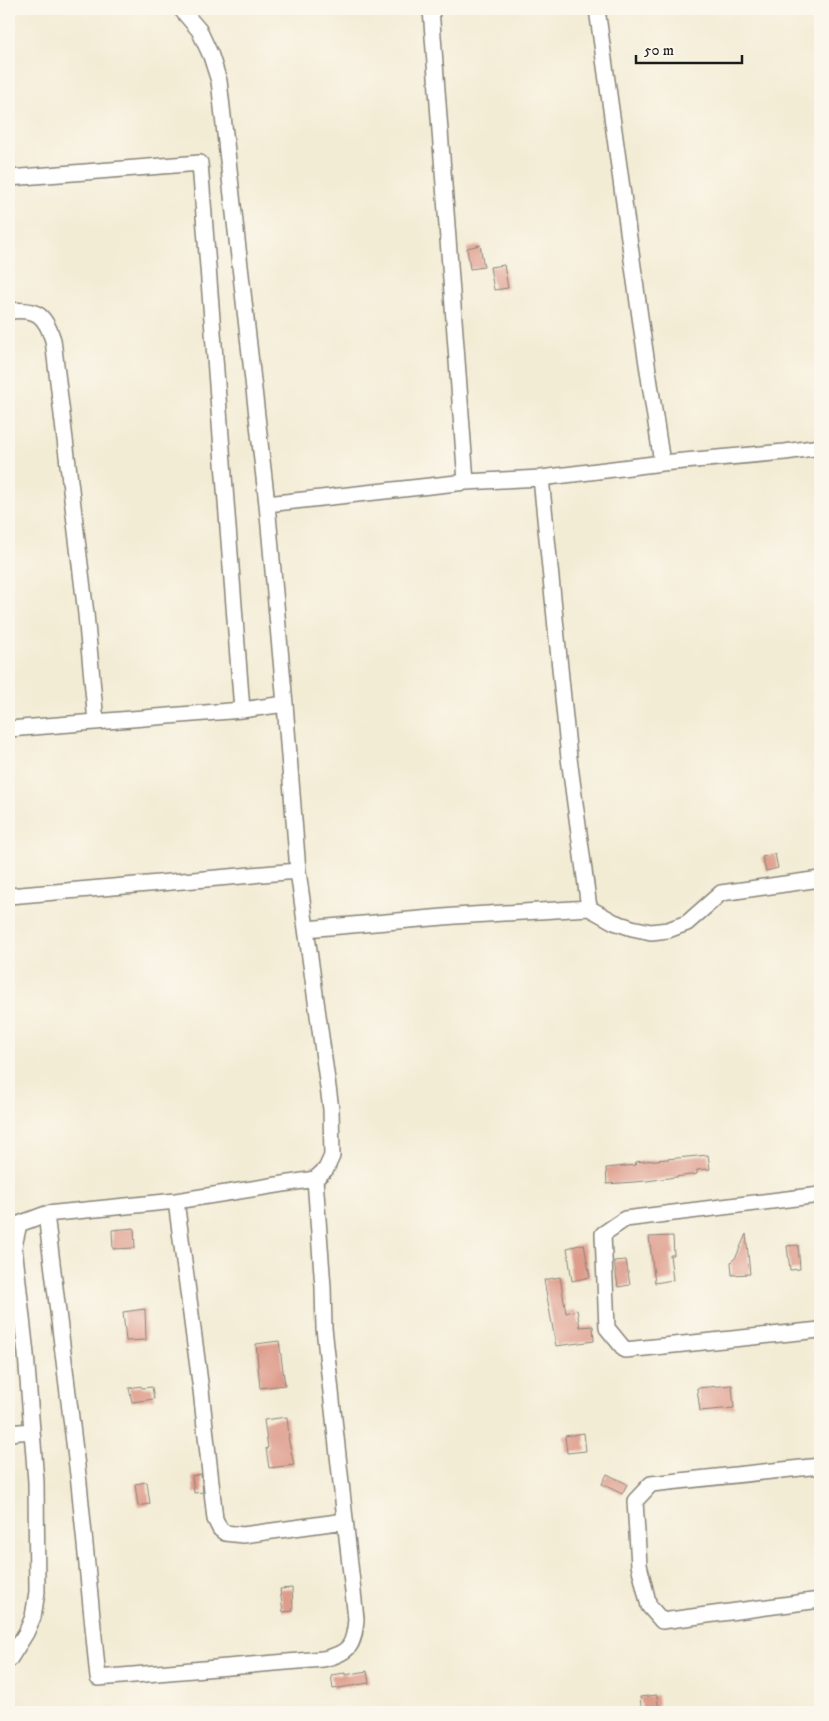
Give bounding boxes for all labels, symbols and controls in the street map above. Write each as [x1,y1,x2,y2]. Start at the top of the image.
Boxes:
scale bar [636,32,743,64]
text: 50 m [644,41,674,60]

